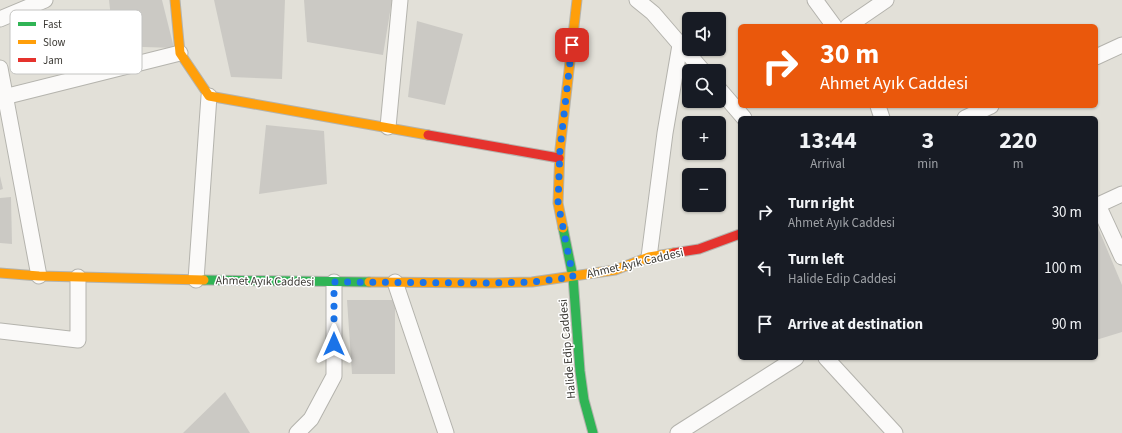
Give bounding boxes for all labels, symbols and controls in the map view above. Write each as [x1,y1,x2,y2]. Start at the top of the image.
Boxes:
legend [10,10,142,74]
map controls [682,12,726,212]
button: sound [682,12,726,56]
text: Fast [43,17,62,32]
pin [555,28,589,62]
icon: arrive [561,34,583,56]
text: 30 m [820,34,879,74]
text: Slow [43,35,66,50]
icon: right [754,40,806,92]
text: Jam [43,53,63,68]
button: search [682,64,726,108]
text: Ahmet Ayık Caddesi [820,71,968,96]
button: + [682,116,726,160]
text: 13:44 [799,123,857,158]
text: 3 [922,123,934,158]
text: 220 [999,123,1037,158]
text: Arrival [810,155,845,173]
text: min [917,155,938,173]
text: m [1013,155,1024,173]
button: − [682,168,726,212]
text: Turn right [788,193,854,214]
icon: right [754,201,776,223]
text: 30 m [1052,202,1082,223]
text: Ahmet Ayık Caddesi [788,214,895,232]
street label: Ahmet Ayık Caddesi [585,244,685,283]
text: Turn left [788,249,844,270]
icon: left [754,257,776,279]
text: 100 m [1044,258,1082,279]
text: Halide Edip Caddesi [788,270,896,288]
street label: Ahmet Ayık Caddesi [215,272,315,291]
street label: Halide Edip Caddesi [555,298,580,399]
icon: arrive [754,313,776,335]
text: Arrive at destination [788,314,923,335]
text: 90 m [1052,314,1082,335]
position arrow [313,323,355,365]

